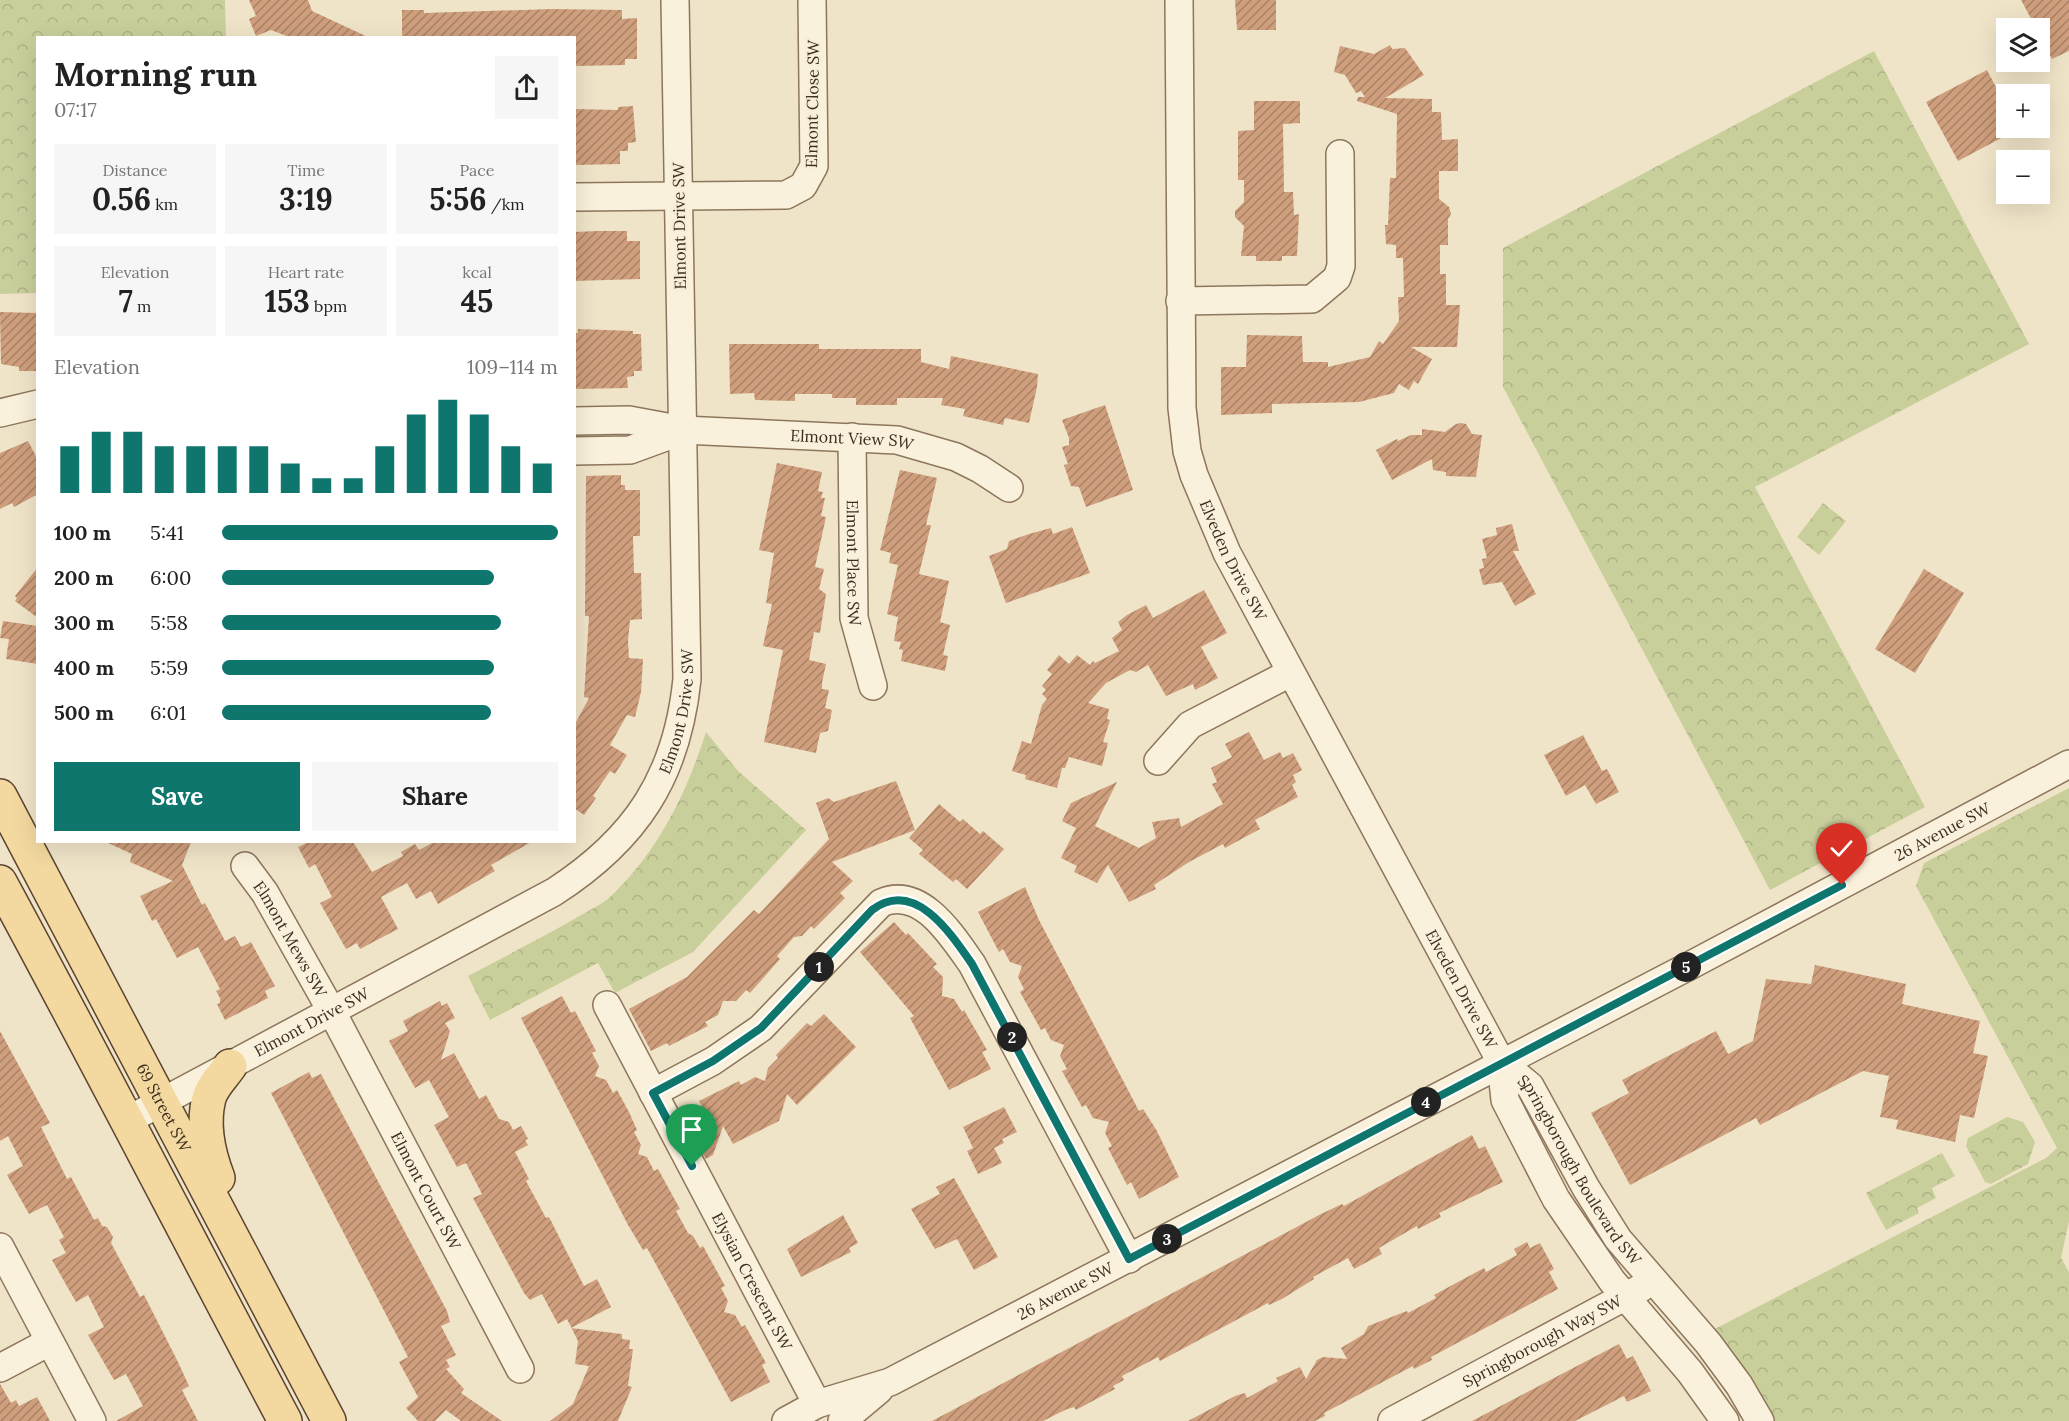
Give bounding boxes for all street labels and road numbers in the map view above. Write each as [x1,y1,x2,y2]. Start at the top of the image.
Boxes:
street label: Elmont Close SW [801,39,823,168]
street label: Elmont Drive SW [668,161,690,290]
street label: Elmont View SW [790,425,917,454]
street label: Elveden Drive SW [1196,496,1272,625]
street label: Elmont Place SW [842,500,866,630]
street label: Elmont Drive SW [654,648,697,777]
street label: 26 Avenue SW [1891,797,1994,865]
street label: Elmont Mews SW [249,877,332,1001]
street label: Elveden Drive SW [1421,926,1502,1053]
street label: Elmont Drive SW [251,982,373,1061]
street label: 69 Street SW [132,1060,196,1156]
street label: Springborough Boulevard SW [1514,1070,1646,1270]
street label: Elmont Court SW [387,1128,466,1254]
street label: Elysian Crescent SW [708,1209,797,1354]
street label: 26 Avenue SW [1014,1257,1118,1324]
street label: Springborough Way SW [1459,1290,1626,1392]

